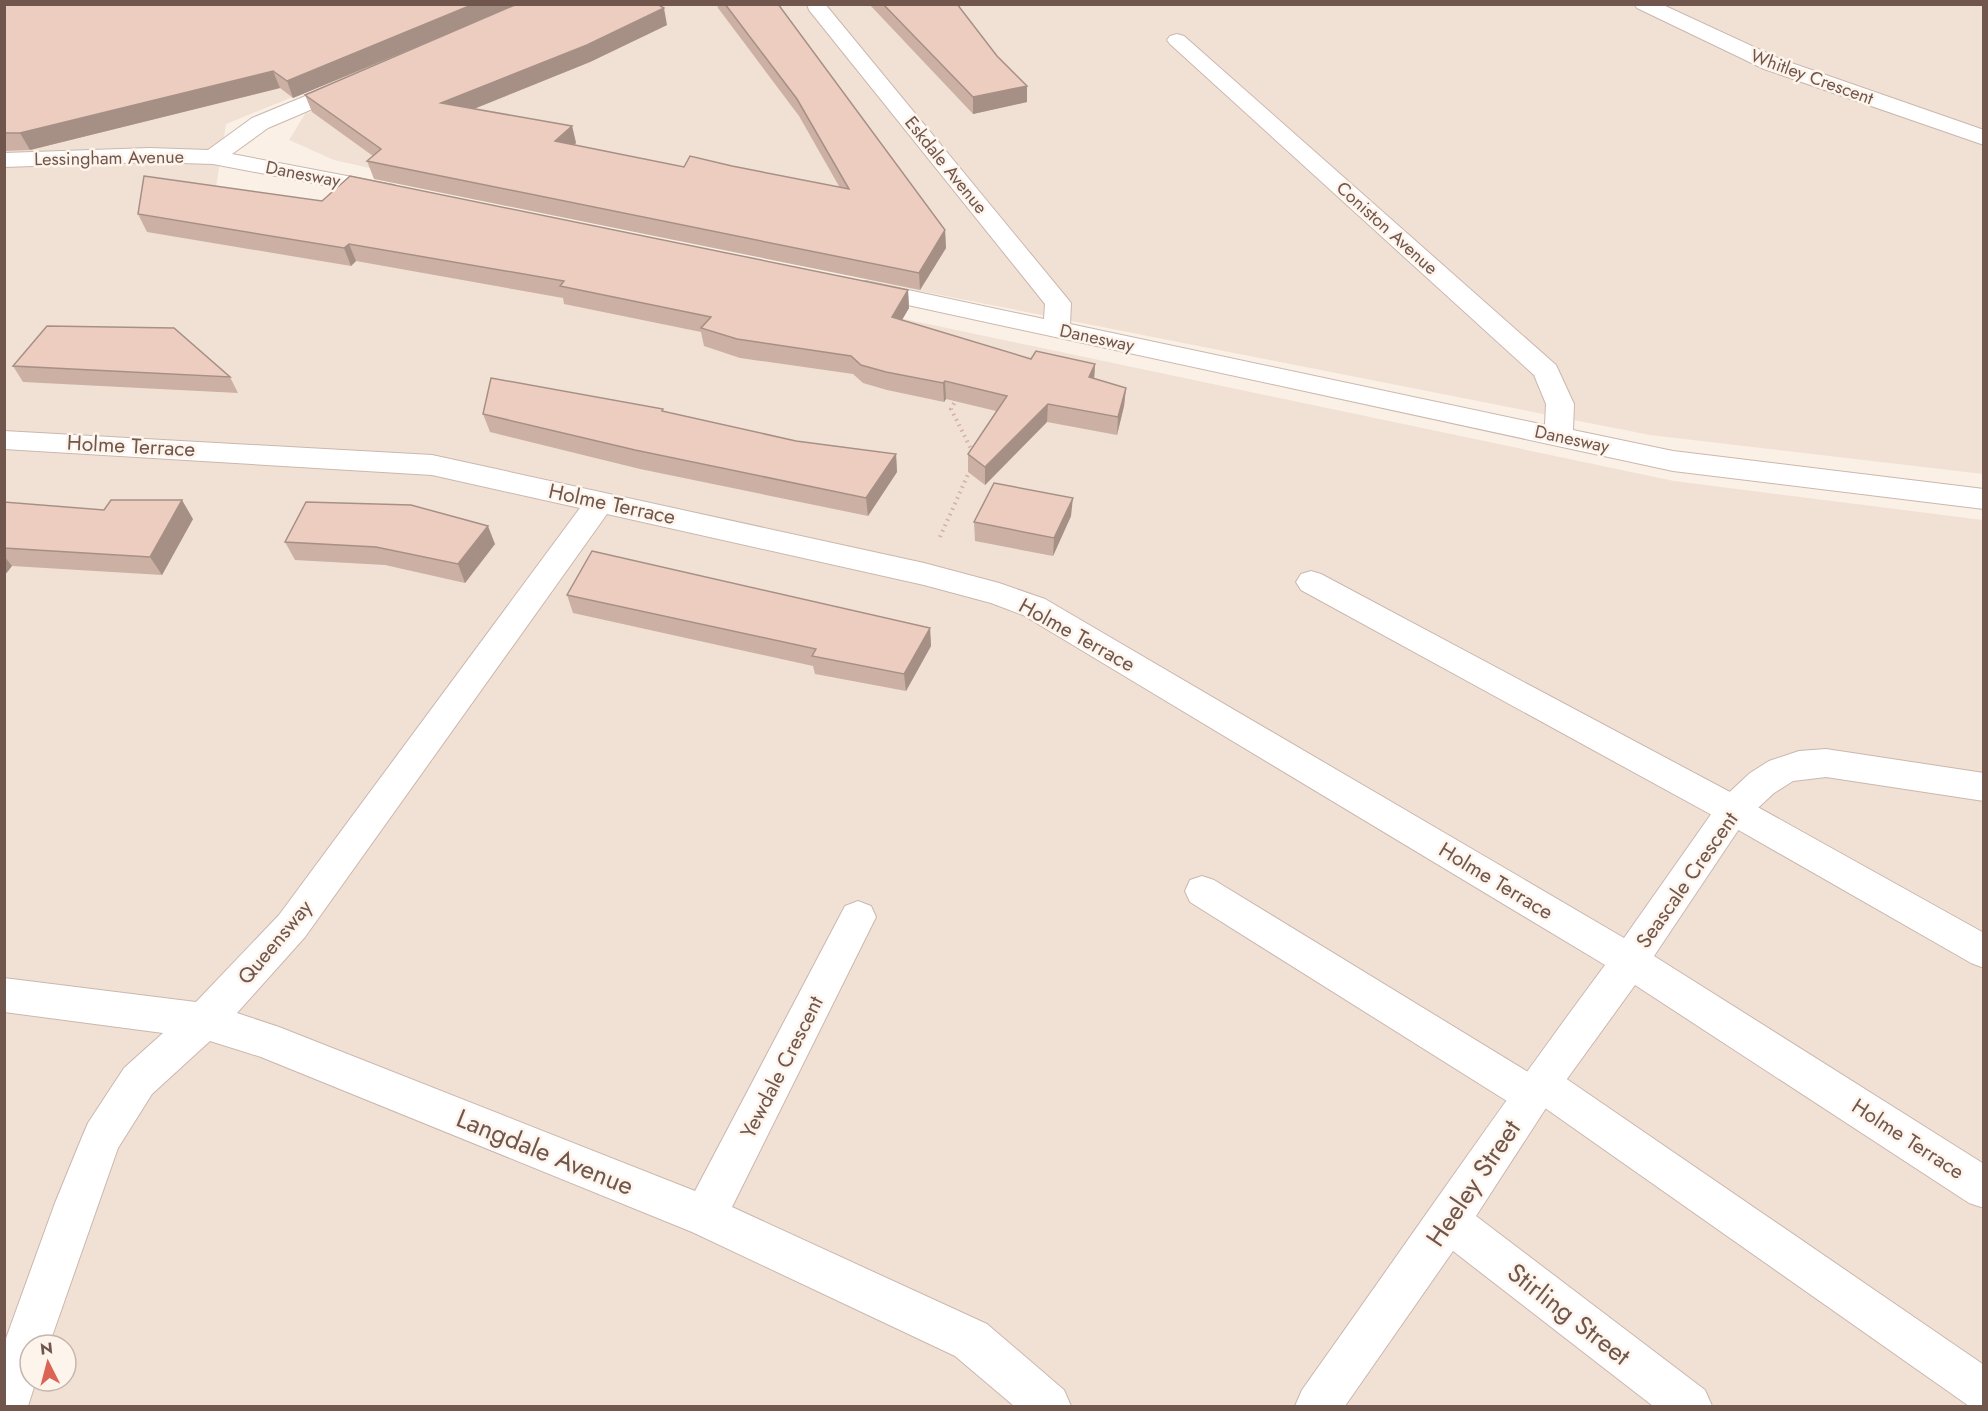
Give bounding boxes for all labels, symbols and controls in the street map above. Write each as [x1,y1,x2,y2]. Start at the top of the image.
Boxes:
street label: Whitley Crescent [1747,43,1878,112]
street label: Eskdale Avenue [898,111,994,219]
street label: Lessingham Avenue [34,144,184,172]
street label: Danesway [263,154,343,194]
street label: Coniston Avenue [1331,175,1443,281]
street label: Danesway [1057,317,1137,359]
street label: Danesway [1532,418,1612,460]
street label: Holme Terrace [66,428,196,464]
street label: Holme Terrace [546,476,678,532]
street label: Holme Terrace [1013,591,1141,679]
street label: Seascale Crescent [1629,806,1745,954]
street label: Holme Terrace [1433,835,1559,927]
street label: Queensway [231,893,320,991]
street label: Yewdale Crescent [733,991,831,1143]
street label: Holme Terrace [1846,1091,1970,1187]
street label: Langdale Avenue [451,1099,639,1205]
street label: Heeley Street [1417,1111,1530,1254]
street label: Stirling Street [1499,1254,1639,1375]
north arrow [18,1333,78,1393]
text: N [39,1336,54,1361]

